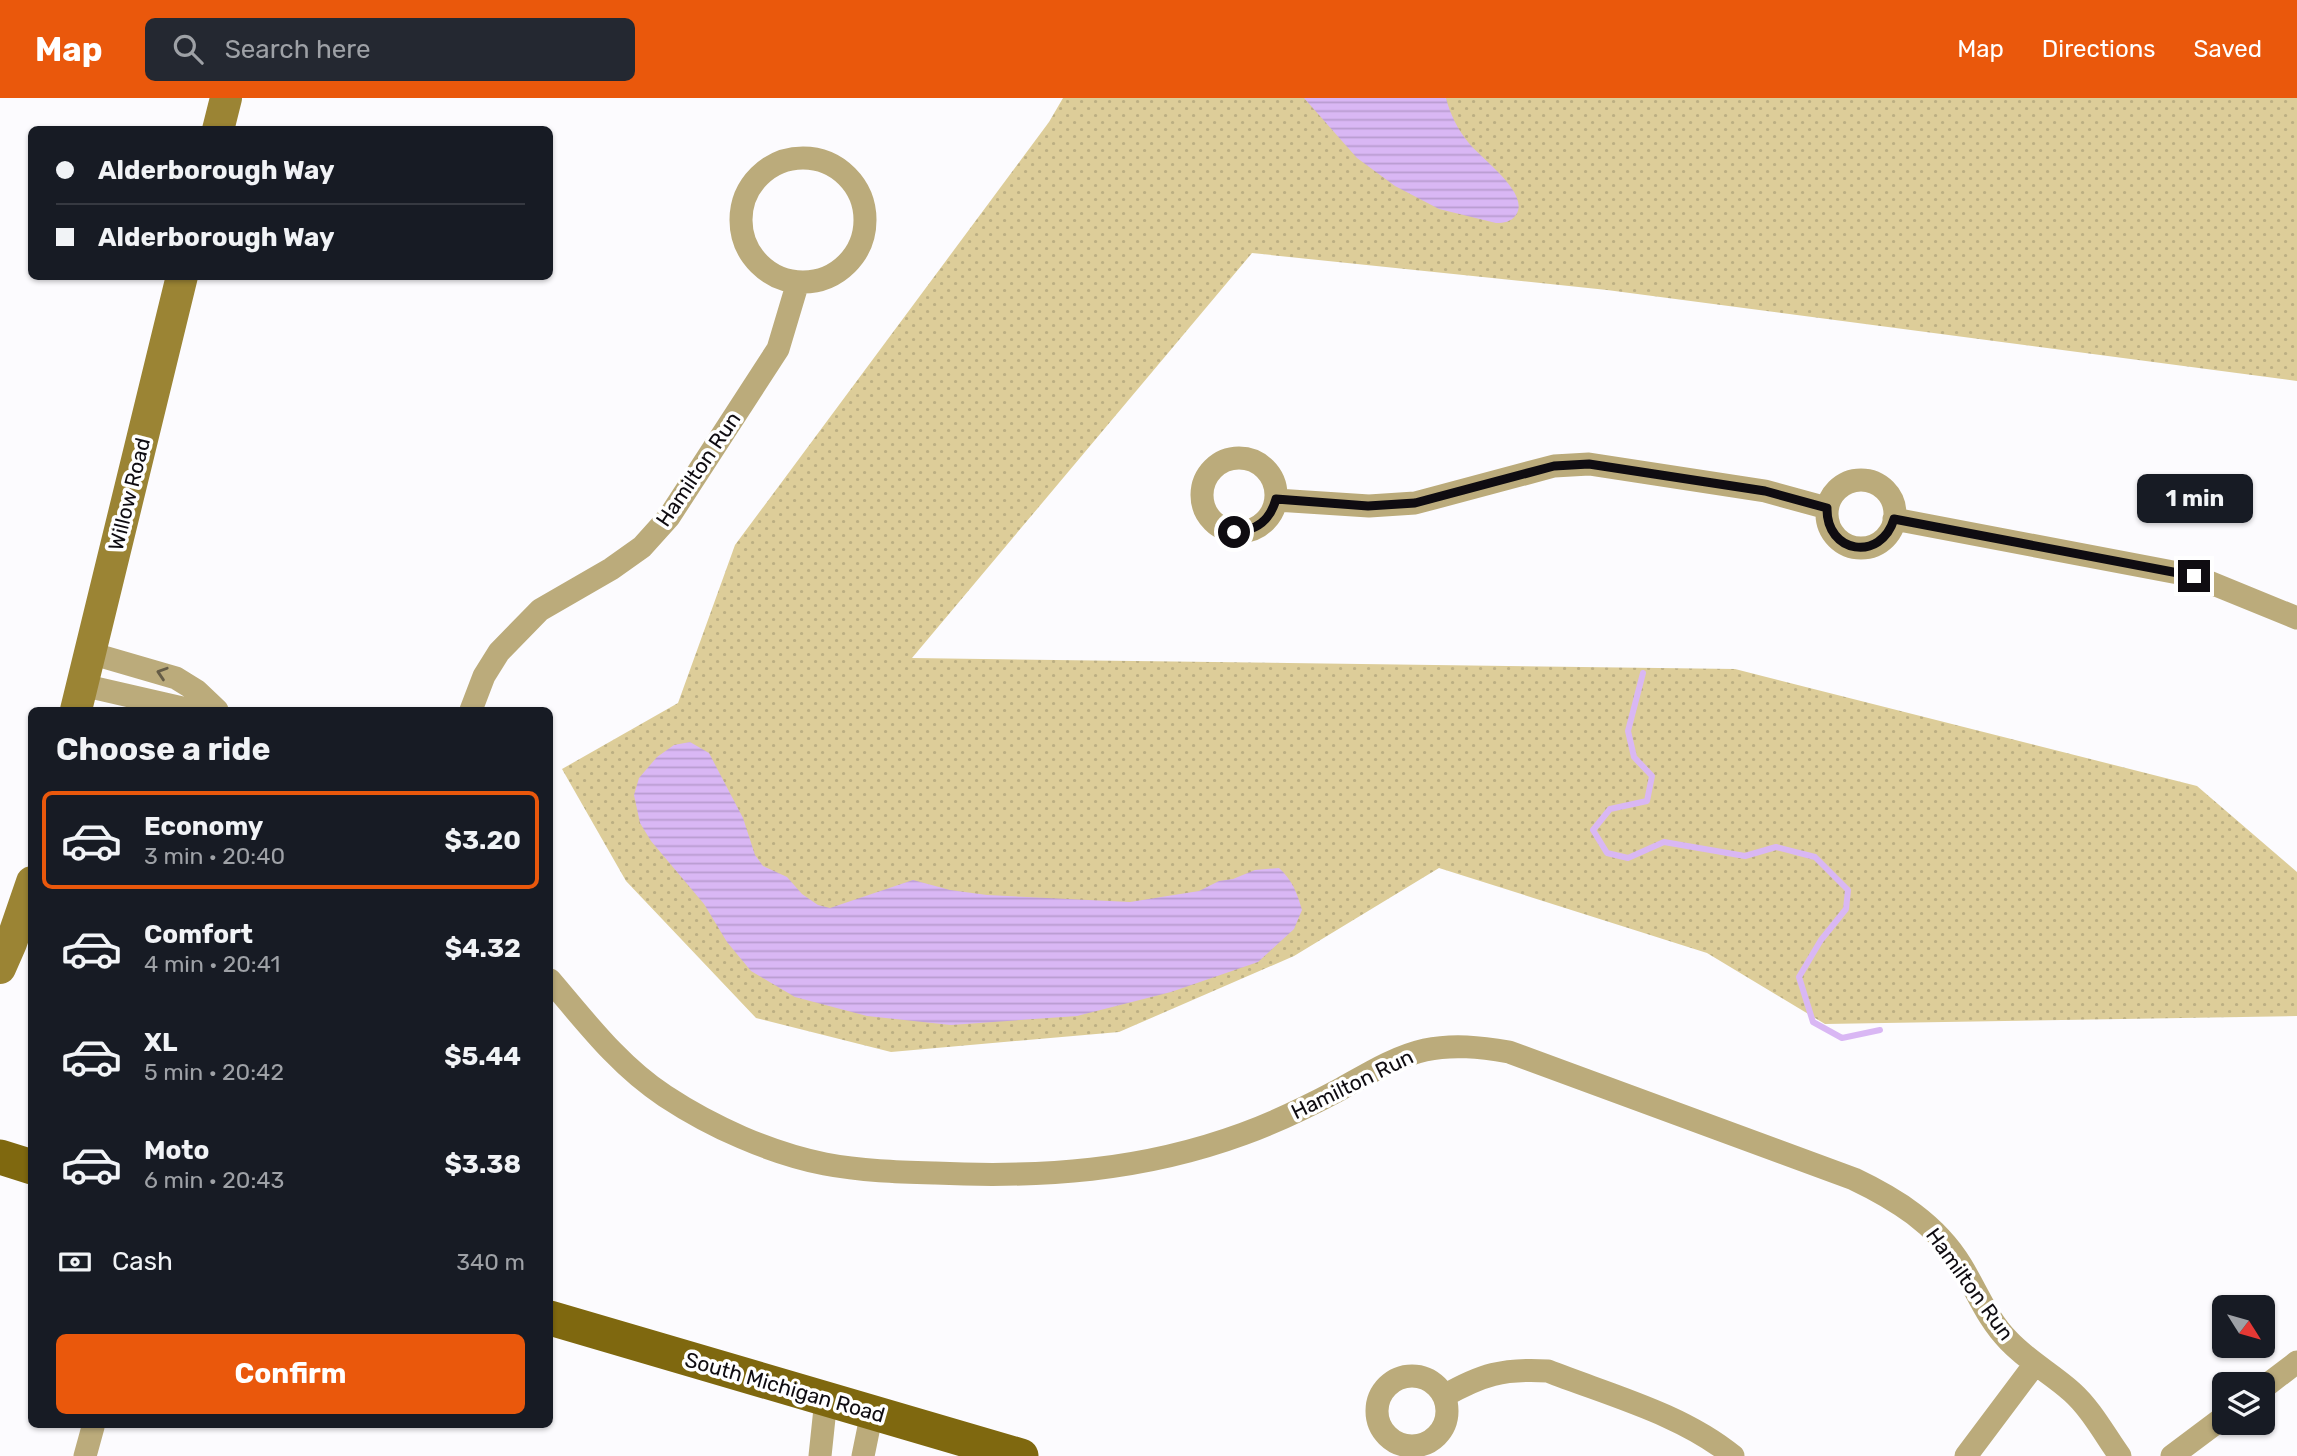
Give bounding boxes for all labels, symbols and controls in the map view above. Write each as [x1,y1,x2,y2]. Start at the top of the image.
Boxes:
search box [145,18,635,81]
text: Map [35,30,103,69]
icon: search [169,30,207,68]
text: Search here [225,34,370,65]
text: Map [1957,35,2004,63]
text: Directions [2042,35,2155,63]
text: Saved [2193,35,2262,63]
text: Alderborough Way [98,155,334,186]
text: Alderborough Way [98,222,334,253]
street label: Hamilton Run [651,407,745,531]
street label: Willow Road [103,435,155,553]
callout: 1 min [2136,475,2252,524]
text: 1 min [2166,484,2224,512]
route start [1218,516,1250,548]
route end [2178,560,2210,592]
one-way arrow [156,667,168,681]
text: Choose a ride [56,730,270,768]
icon: car [60,809,123,872]
text: Economy [144,811,263,842]
text: $3.20 [445,825,521,856]
text: 3 min · 20:40 [144,842,285,870]
icon: car [60,917,123,980]
text: Comfort [144,919,253,950]
text: $4.32 [445,933,521,964]
text: 4 min · 20:41 [144,950,280,978]
icon: car [60,1025,123,1088]
text: XL [144,1027,177,1058]
text: $5.44 [444,1041,521,1072]
street label: Hamilton Run [1287,1044,1417,1124]
text: 5 min · 20:42 [144,1058,284,1086]
icon: car [60,1133,123,1196]
text: Moto [144,1135,209,1166]
text: $3.38 [444,1149,521,1180]
text: 6 min · 20:43 [144,1166,284,1194]
street label: Hamilton Run [1921,1223,2019,1345]
icon: cash [56,1243,94,1281]
text: Cash [112,1246,173,1277]
text: 340 m [456,1248,525,1276]
north arrow [2212,1295,2275,1358]
map controls [2212,1295,2275,1435]
button: Confirm [56,1334,525,1414]
street label: South Michigan Road [682,1346,888,1428]
button: layers [2212,1372,2275,1435]

